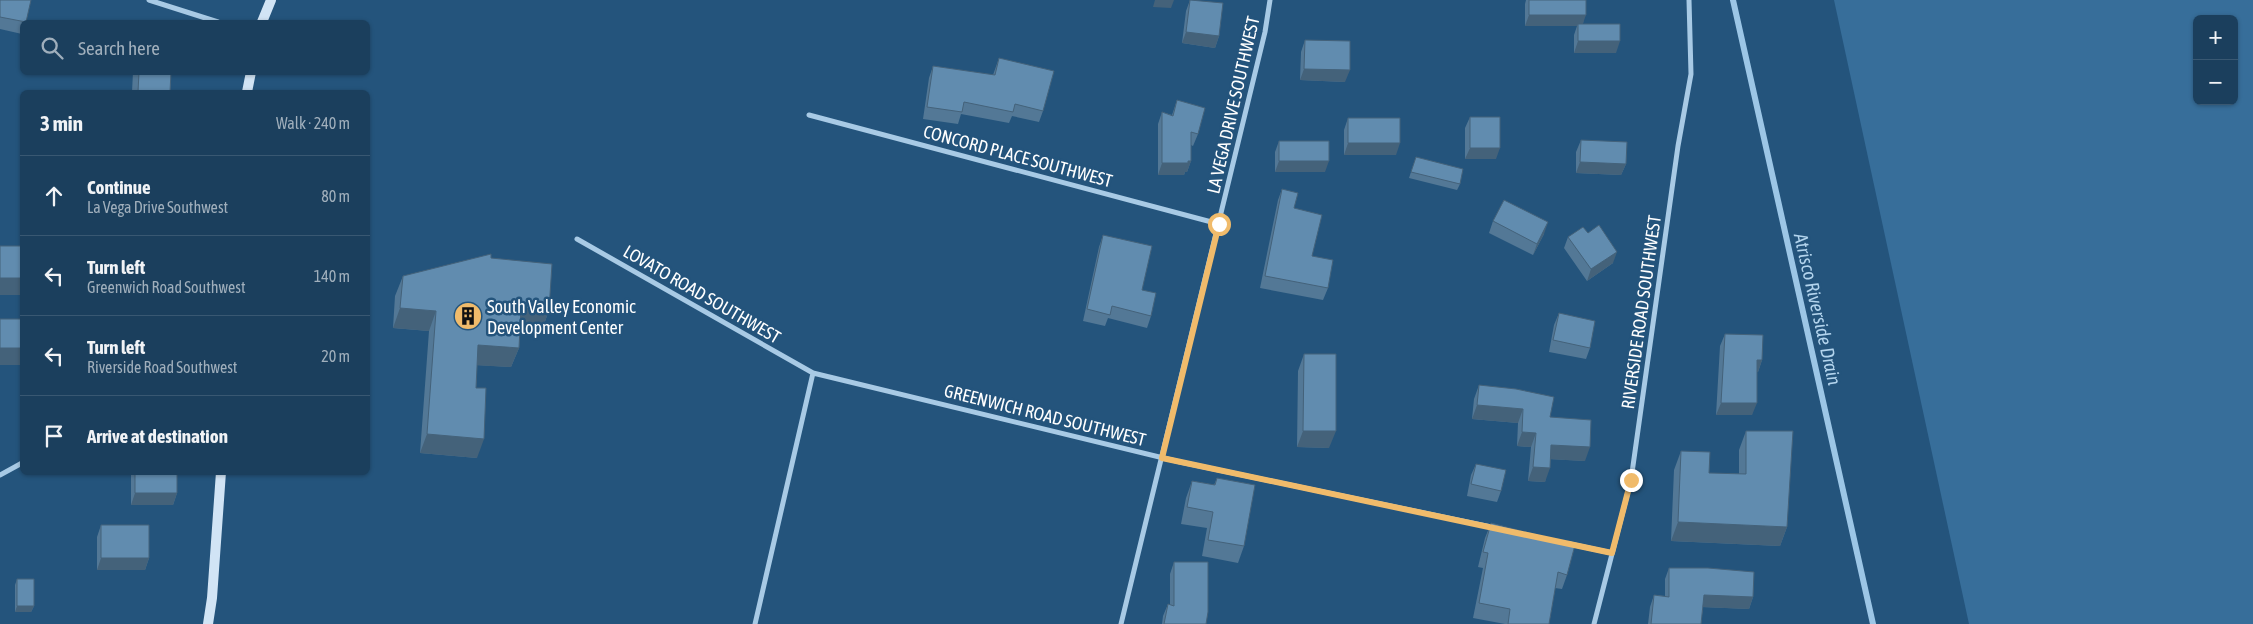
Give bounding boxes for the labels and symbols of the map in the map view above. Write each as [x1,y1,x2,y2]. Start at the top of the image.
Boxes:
street label: LA VEGA DRIVE SOUTHWEST [1202,14,1264,196]
street label: CONCORD PLACE SOUTHWEST [921,121,1115,191]
route start [1208,213,1231,236]
street label: RIVERSIDE ROAD SOUTHWEST [1617,214,1665,410]
water label: Atrisco Riverside Drain [1790,230,1846,387]
street label: LOVATO ROAD SOUTHWEST [620,240,784,348]
place label: South Valley Economic Development Center [487,296,636,338]
building icon: South Valley Economic Development Center [453,301,483,331]
street label: GREENWICH ROAD SOUTHWEST [942,380,1148,450]
route end [1620,469,1643,492]

